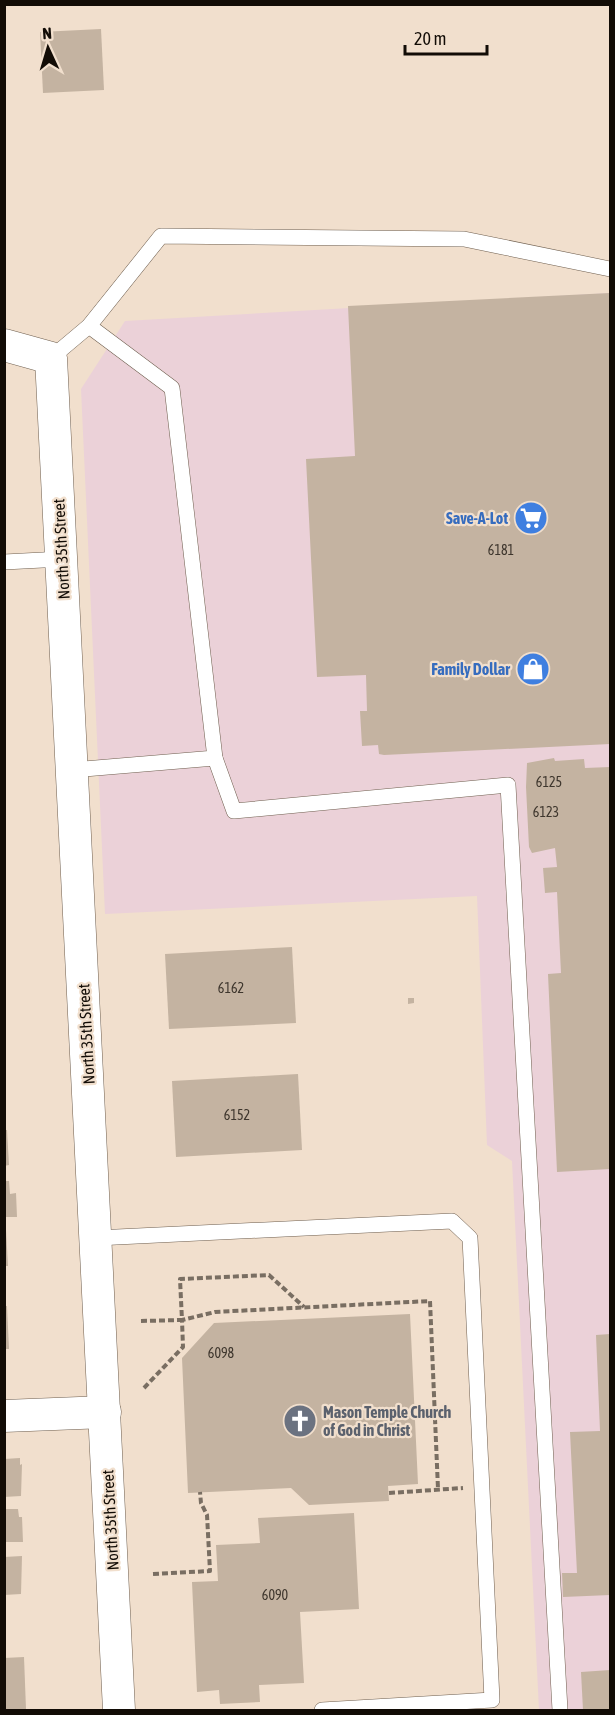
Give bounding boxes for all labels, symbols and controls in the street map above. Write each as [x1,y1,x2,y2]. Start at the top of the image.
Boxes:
north arrow [18,18,78,78]
scale bar [405,18,488,56]
text: N [42,24,52,42]
text: 20 m [414,28,446,49]
street label: North 35th Street [49,498,73,600]
supermarket icon: Save-A-Lot [513,500,549,536]
place label: Save-A-Lot [446,509,508,527]
house number: 6181 [488,542,514,558]
shop icon: Family Dollar [515,651,551,687]
place label: Family Dollar [431,660,510,678]
house number: 6125 [536,774,562,790]
house number: 6123 [533,804,559,820]
house number: 6162 [218,980,244,996]
street label: North 35th Street [74,983,98,1085]
house number: 6152 [224,1107,250,1123]
house number: 6098 [208,1345,235,1361]
church icon: Mason Temple Church of God in Christ [282,1403,318,1439]
place label: Mason Temple Church of God in Christ [323,1403,452,1439]
street label: North 35th Street [98,1469,122,1571]
house number: 6090 [262,1587,289,1603]

